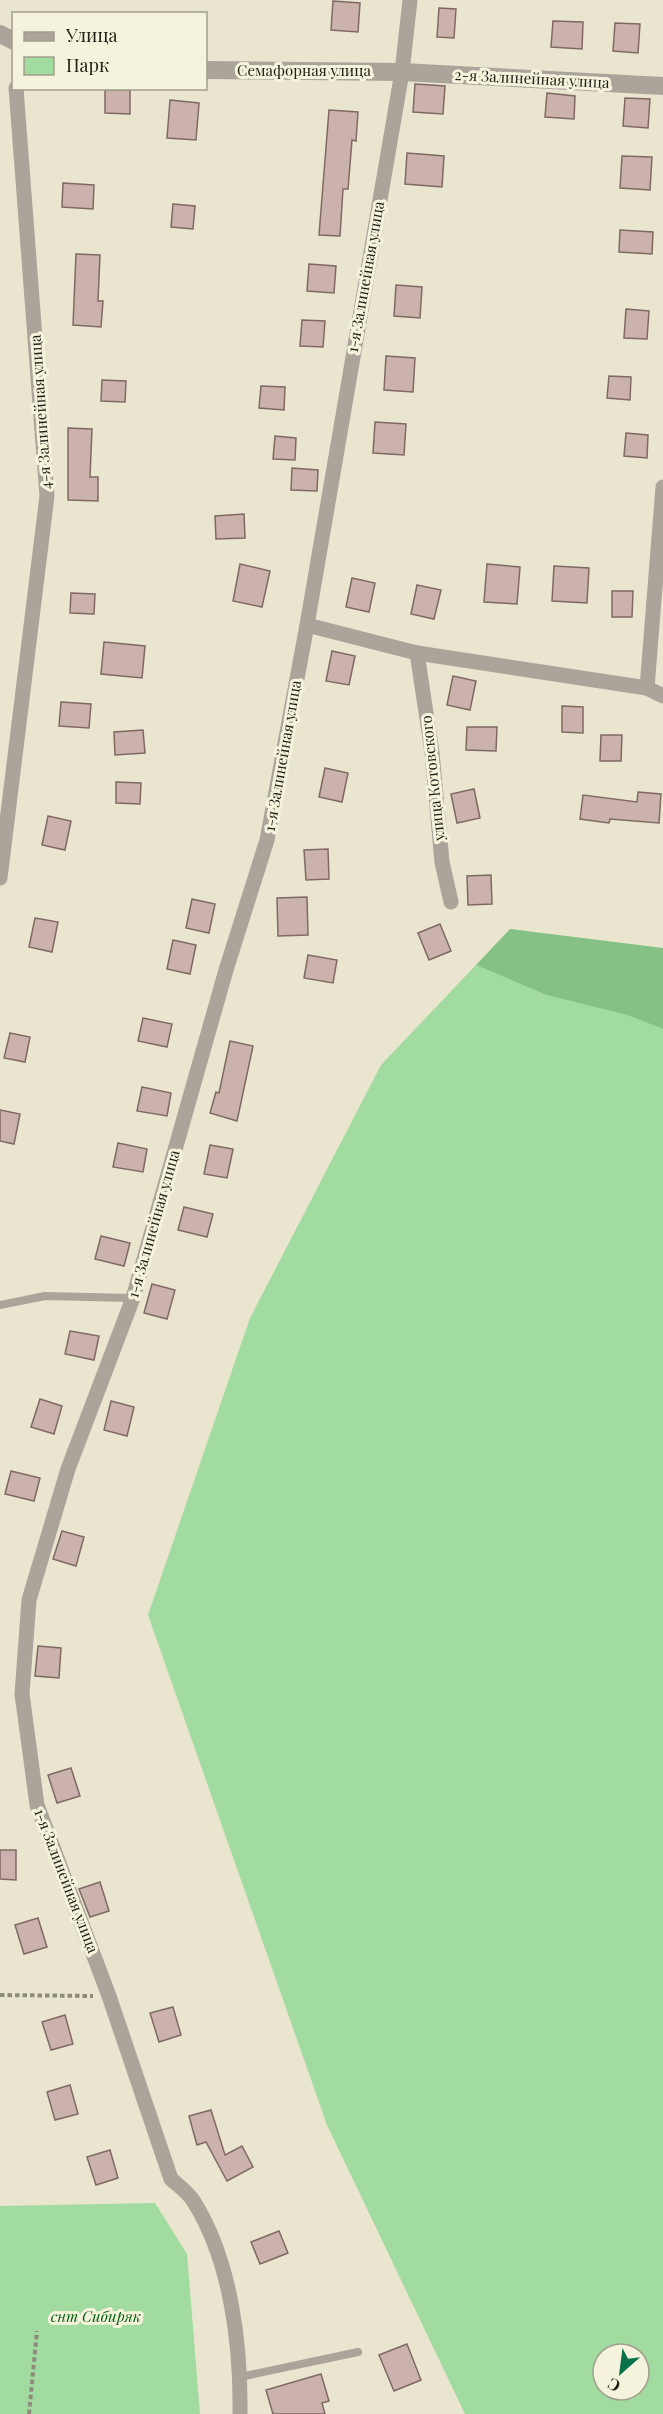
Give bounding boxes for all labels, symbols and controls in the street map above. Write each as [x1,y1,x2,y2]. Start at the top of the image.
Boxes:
legend [12,12,207,90]
text: Улица [65,23,117,47]
text: Парк [66,53,109,77]
street label: Семафорная улица [237,60,371,80]
street label: 2-я Залинейная улица [454,64,611,92]
street label: 1-я Залинейная улица [342,199,388,354]
street label: 4-я Залинейная улица [25,333,55,490]
street label: 1-я Залинейная улица [259,678,305,833]
street label: улица Котовского [415,714,449,843]
street label: 1-я Залинейная улица [122,1147,184,1300]
street label: 1-я Залинейная улица [30,1806,104,1956]
park label: снт Сибиряк [51,2306,141,2326]
north arrow [591,2342,651,2402]
text: С [604,2374,624,2398]

